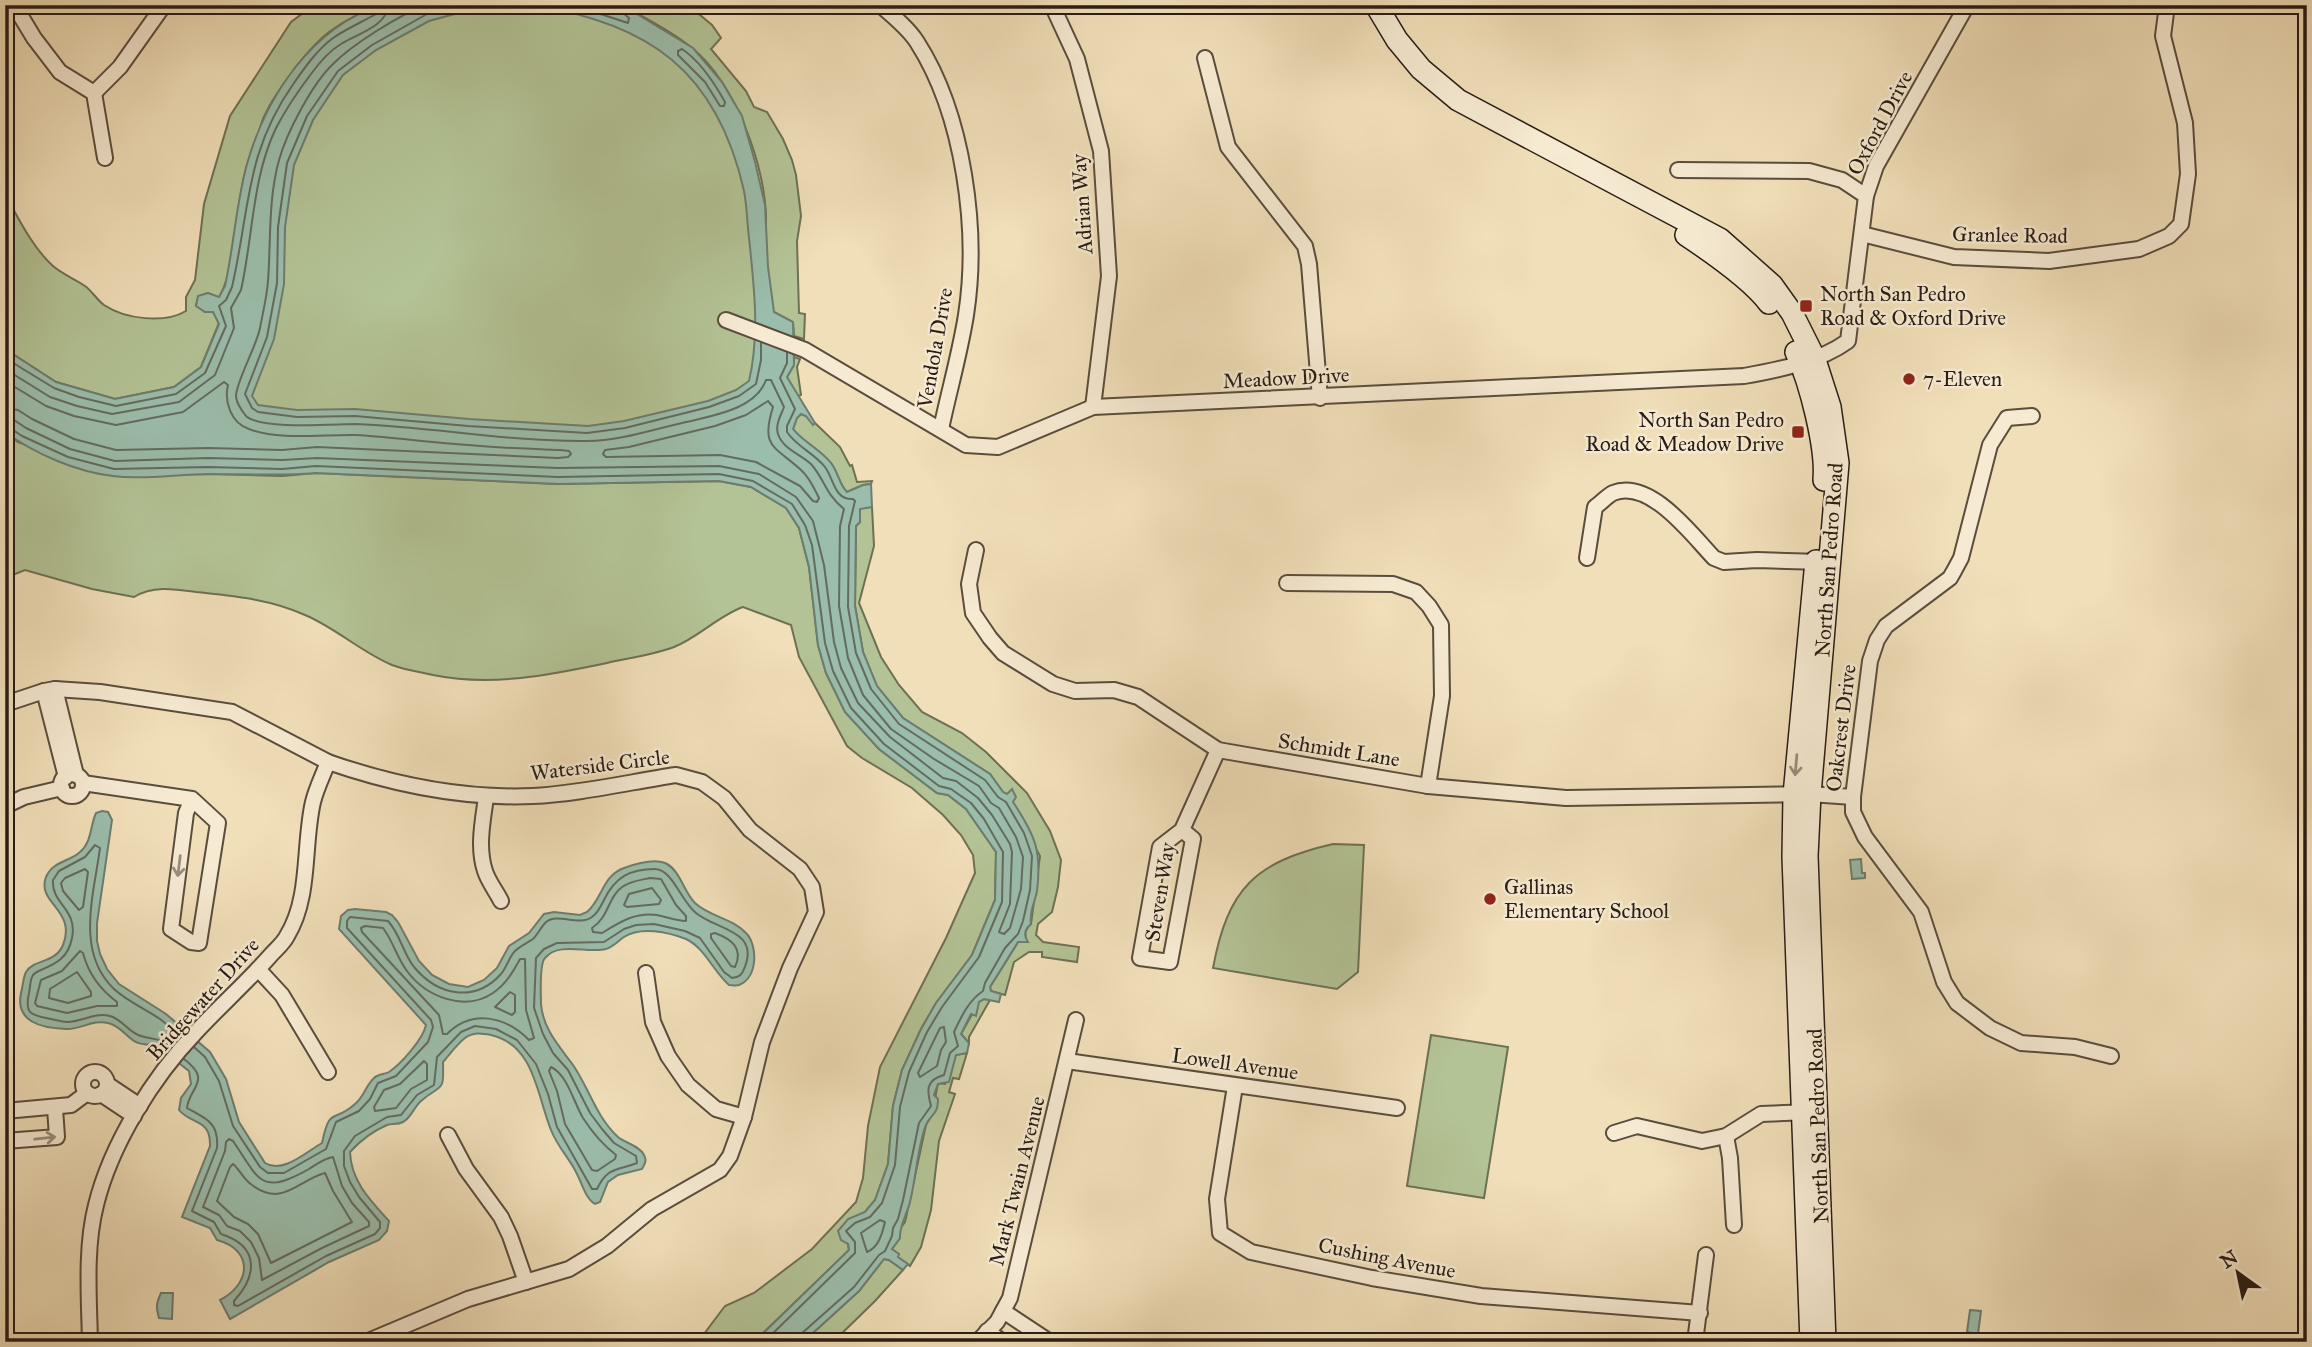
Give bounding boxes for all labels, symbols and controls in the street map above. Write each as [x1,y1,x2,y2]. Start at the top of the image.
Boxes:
street label: Oxford Drive [1842,66,1918,180]
street label: Adrian Way [1065,152,1099,256]
street label: Granlee Road [1952,221,2069,249]
place label: North San Pedro Road & Oxford Drive [1820,281,2006,331]
street label: Vendola Drive [911,285,958,411]
marker: North San Pedro Road & Oxford Drive [1798,298,1814,314]
street label: Meadow Drive [1222,362,1350,394]
place label: 7-Eleven [1923,366,2002,392]
marker: 7-Eleven [1901,371,1917,387]
place label: North San Pedro Road & Meadow Drive [1585,407,1784,457]
marker: North San Pedro Road & Meadow Drive [1790,424,1806,440]
street label: North San Pedro Road [1809,461,1849,658]
street label: Oakcrest Drive [1820,663,1862,793]
street label: Schmidt Lane [1276,728,1402,772]
street label: Waterside Circle [529,744,671,786]
one-way arrow [1790,753,1803,776]
street label: Steven Way [1139,839,1181,943]
one-way arrow [173,854,186,877]
place label: Gallinas Elementary School [1504,874,1669,924]
marker: Gallinas Elementary School [1482,891,1498,907]
street label: Bridgewater Drive [141,932,265,1066]
street label: North San Pedro Road [1802,1028,1834,1224]
street label: Lowell Avenue [1170,1042,1300,1086]
street label: Mark Twain Avenue [983,1093,1051,1269]
one-way arrow [33,1131,56,1144]
street label: Cushing Avenue [1316,1232,1458,1284]
north arrow [2204,1238,2274,1308]
text: N [2216,1245,2242,1273]

